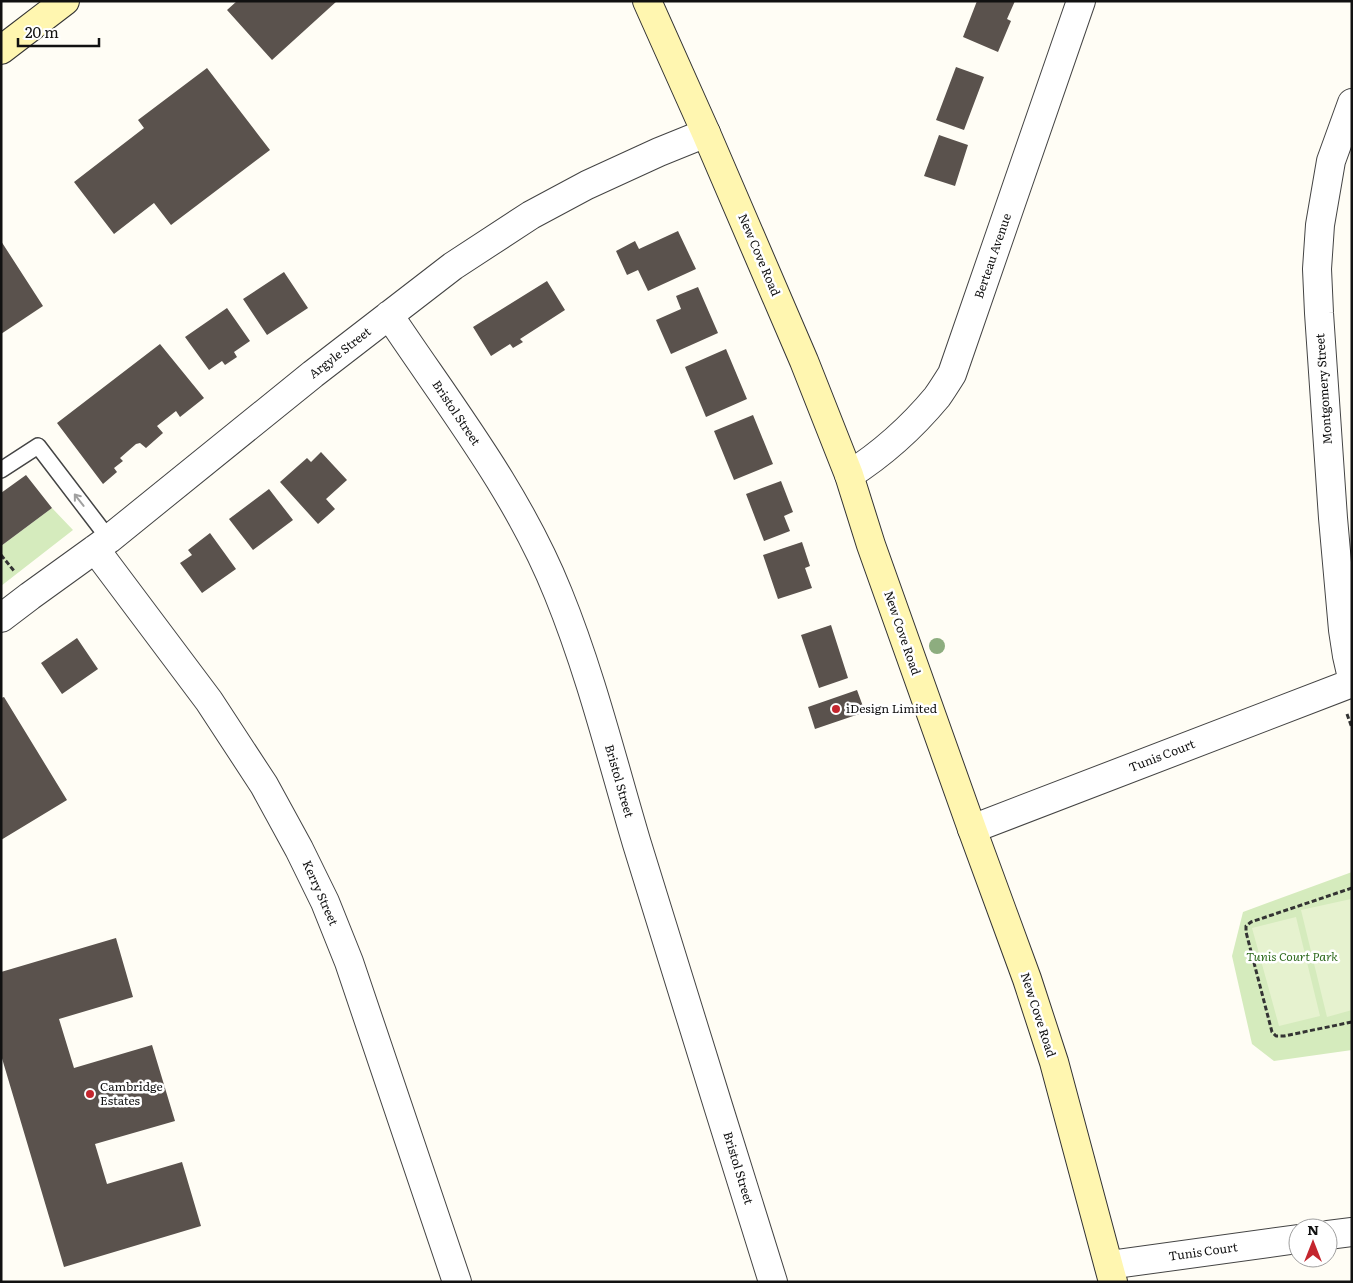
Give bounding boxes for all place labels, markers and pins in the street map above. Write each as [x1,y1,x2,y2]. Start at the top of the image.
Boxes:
place label: iDesign Limited [846,699,938,717]
marker: iDesign Limited [830,703,842,715]
place label: Cambridge Estates [100,1077,163,1109]
marker: Cambridge Estates [84,1088,96,1100]

